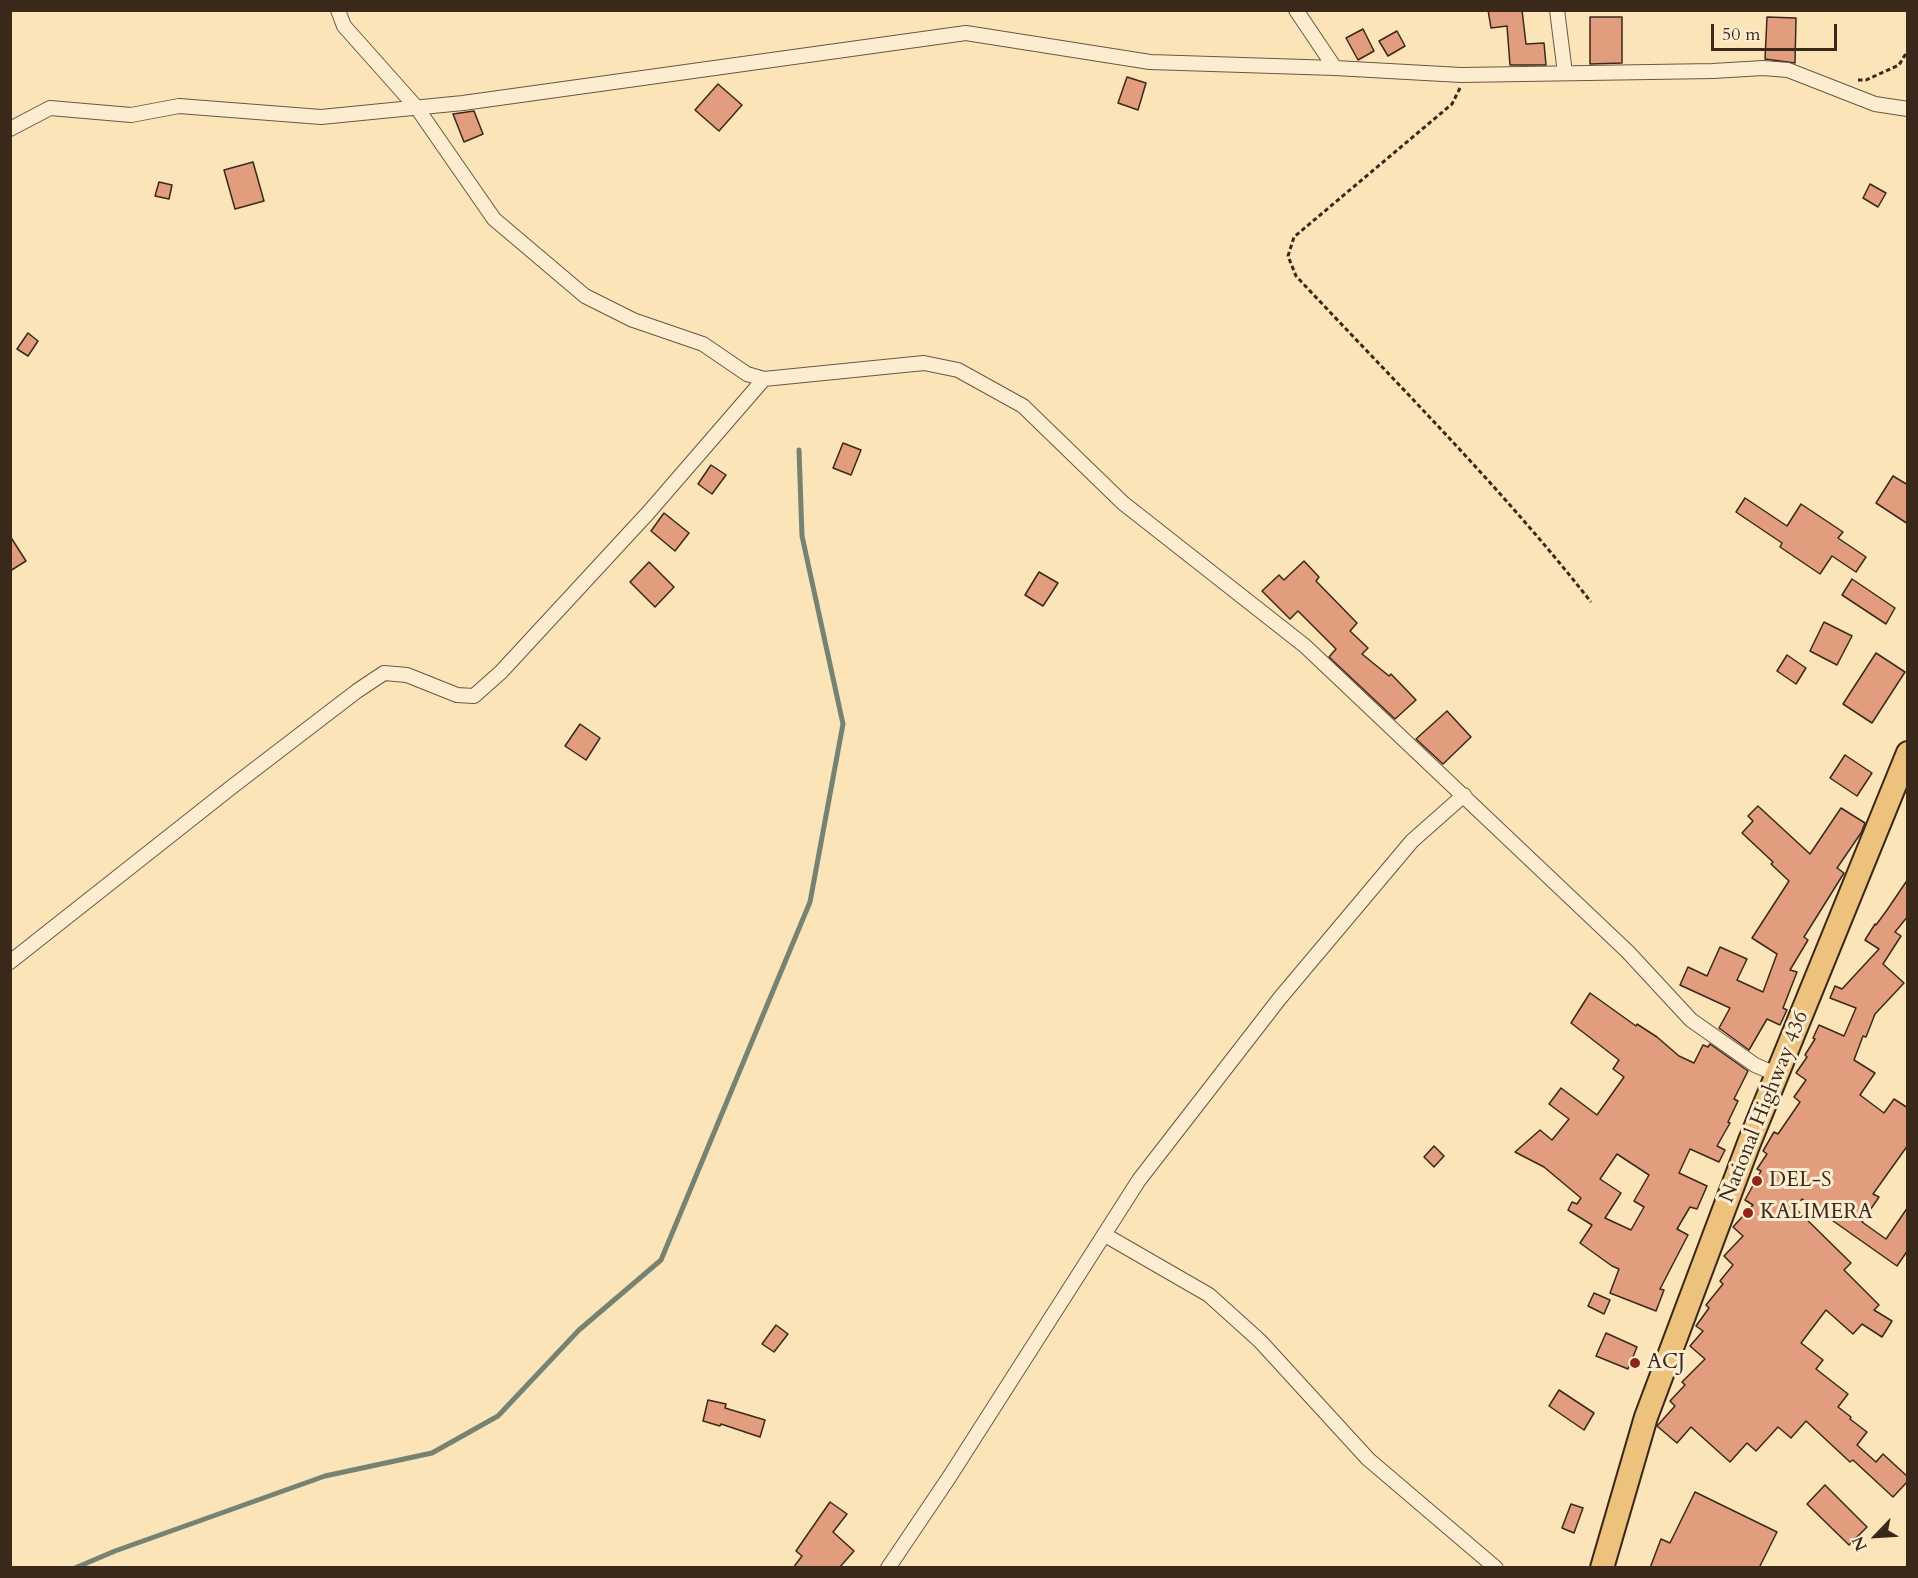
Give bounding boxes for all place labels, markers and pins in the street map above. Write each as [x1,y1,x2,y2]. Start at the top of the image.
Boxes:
place label: DEL-S [1769,1168,1832,1194]
marker: DEL-S [1750,1174,1764,1188]
place label: KALIMERA [1760,1200,1873,1226]
marker: KALIMERA [1741,1206,1755,1220]
place label: ACJ [1647,1350,1685,1376]
marker: ACJ [1628,1356,1642,1370]

